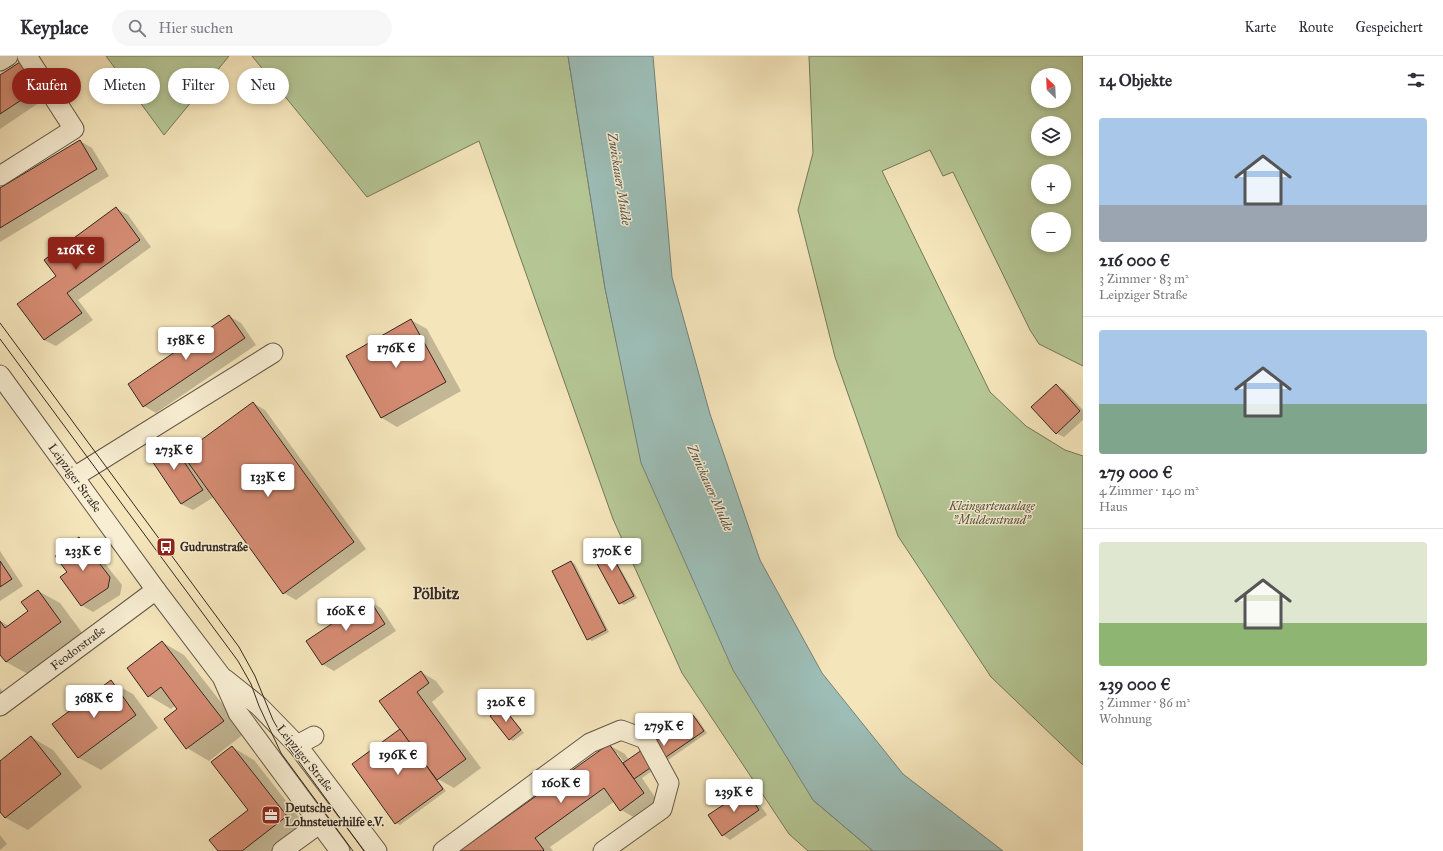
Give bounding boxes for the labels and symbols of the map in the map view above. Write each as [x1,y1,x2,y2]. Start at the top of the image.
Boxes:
north arrow [1031,68,1071,108]
water label: Zwickauer Mulde [604,131,634,228]
pin: 216K € [43,237,109,271]
pin: 158K € [153,327,219,361]
pin: 176K € [363,335,429,369]
pin: 273K € [141,437,207,471]
street label: Leipziger Straße [45,441,105,516]
water label: Zwickauer Mulde [683,441,737,535]
pin: 133K € [235,464,301,498]
park label: Kleingartenanlage "Muldenstrand" [948,499,1035,527]
bus stop icon: Gudrunstraße [155,536,177,558]
pin: 233K € [50,538,116,572]
pin: 370K € [579,538,645,572]
place label: Gudrunstraße [180,540,248,554]
district label: Pölbitz [413,584,460,603]
pin: 160K € [313,598,379,632]
street label: Feodorstraße [48,623,108,673]
pin: 368K € [61,685,127,719]
pin: 320K € [473,689,539,723]
pin: 279K € [631,713,697,747]
street label: Leipziger Straße [273,722,336,795]
pin: 196K € [365,742,431,776]
pin: 160K € [528,770,594,804]
pin: 239K € [701,779,767,813]
place label: Deutsche Lohnsteuerhilfe e.V. [285,801,385,829]
office icon: Deutsche Lohnsteuerhilfe e.V. [260,804,282,826]

